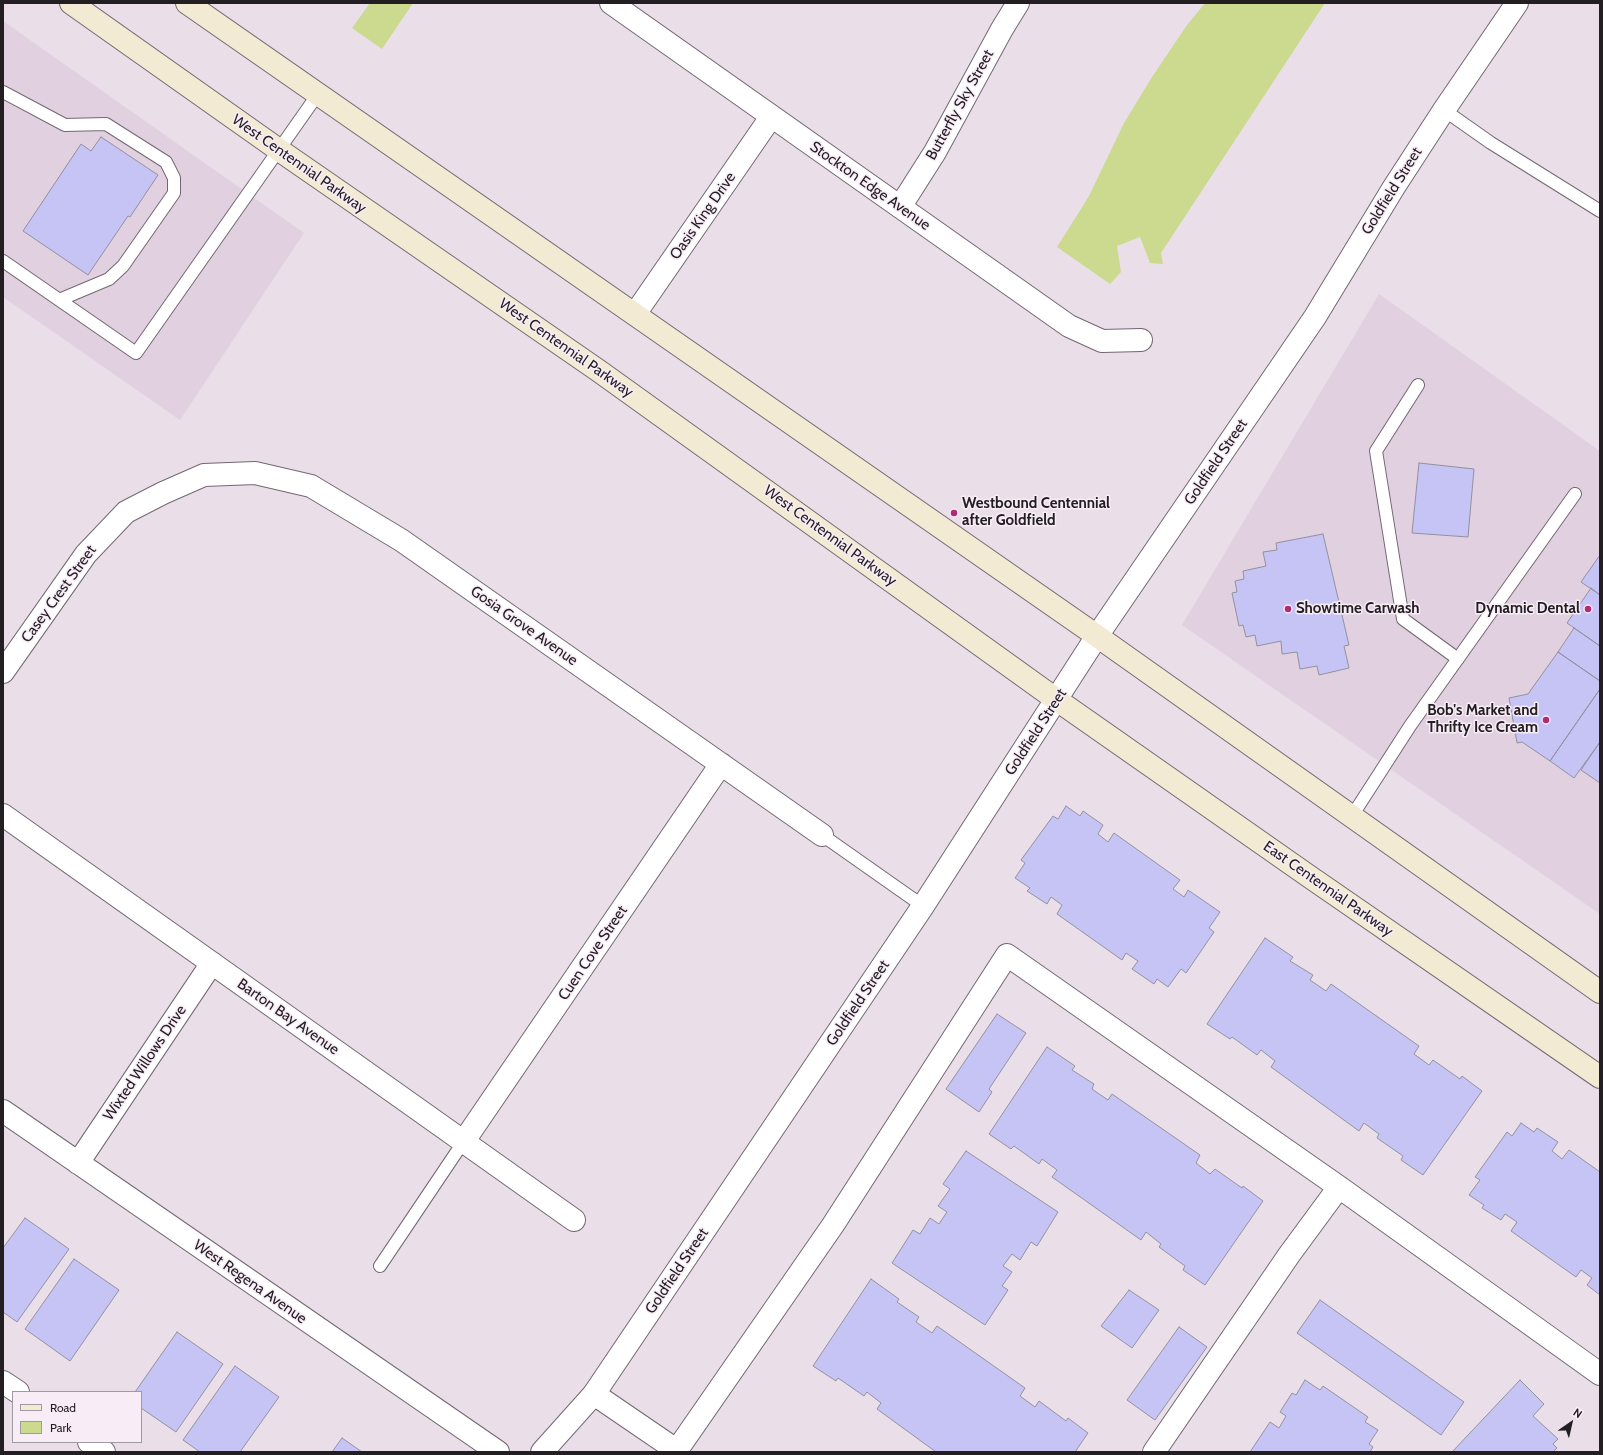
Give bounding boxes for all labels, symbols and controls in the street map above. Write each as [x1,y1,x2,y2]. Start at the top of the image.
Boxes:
street label: Butterfly Sky Street [922,47,998,163]
street label: West Centennial Parkway [228,111,370,217]
street label: Stockton Edge Avenue [806,138,934,234]
street label: Goldfield Street [1358,144,1426,238]
street label: Oasis King Drive [666,169,740,263]
street label: West Centennial Parkway [495,295,637,401]
street label: Goldfield Street [1181,416,1251,508]
street label: West Centennial Parkway [760,482,900,590]
place label: Westbound Centennial after Goldfield [962,495,1110,530]
marker: Westbound Centennial after Goldfield [949,508,959,518]
street label: Casey Crest Street [18,542,100,646]
street label: Gosia Grove Avenue [467,582,581,670]
place label: Showtime Carwash [1296,600,1420,618]
place label: Dynamic Dental [1475,600,1580,618]
marker: Showtime Carwash [1283,604,1293,614]
marker: Dynamic Dental [1583,604,1593,614]
street label: Goldfield Street [1001,685,1071,779]
place label: Bob's Market and Thrifty Ice Cream [1427,702,1538,737]
marker: Bob's Market and Thrifty Ice Cream [1541,715,1551,725]
street label: East Centennial Parkway [1260,837,1396,941]
street label: Cuen Cove Street [555,902,631,1004]
street label: Goldfield Street [823,957,893,1049]
street label: Barton Bay Avenue [234,975,342,1059]
street label: Wixted Willows Drive [100,1002,190,1124]
street label: Goldfield Street [642,1225,712,1317]
street label: West Regena Avenue [190,1236,310,1328]
legend [12,1391,142,1443]
text: Road [50,1400,76,1415]
north arrow [1551,1403,1591,1443]
text: N [1571,1405,1585,1421]
text: Park [50,1420,72,1435]

